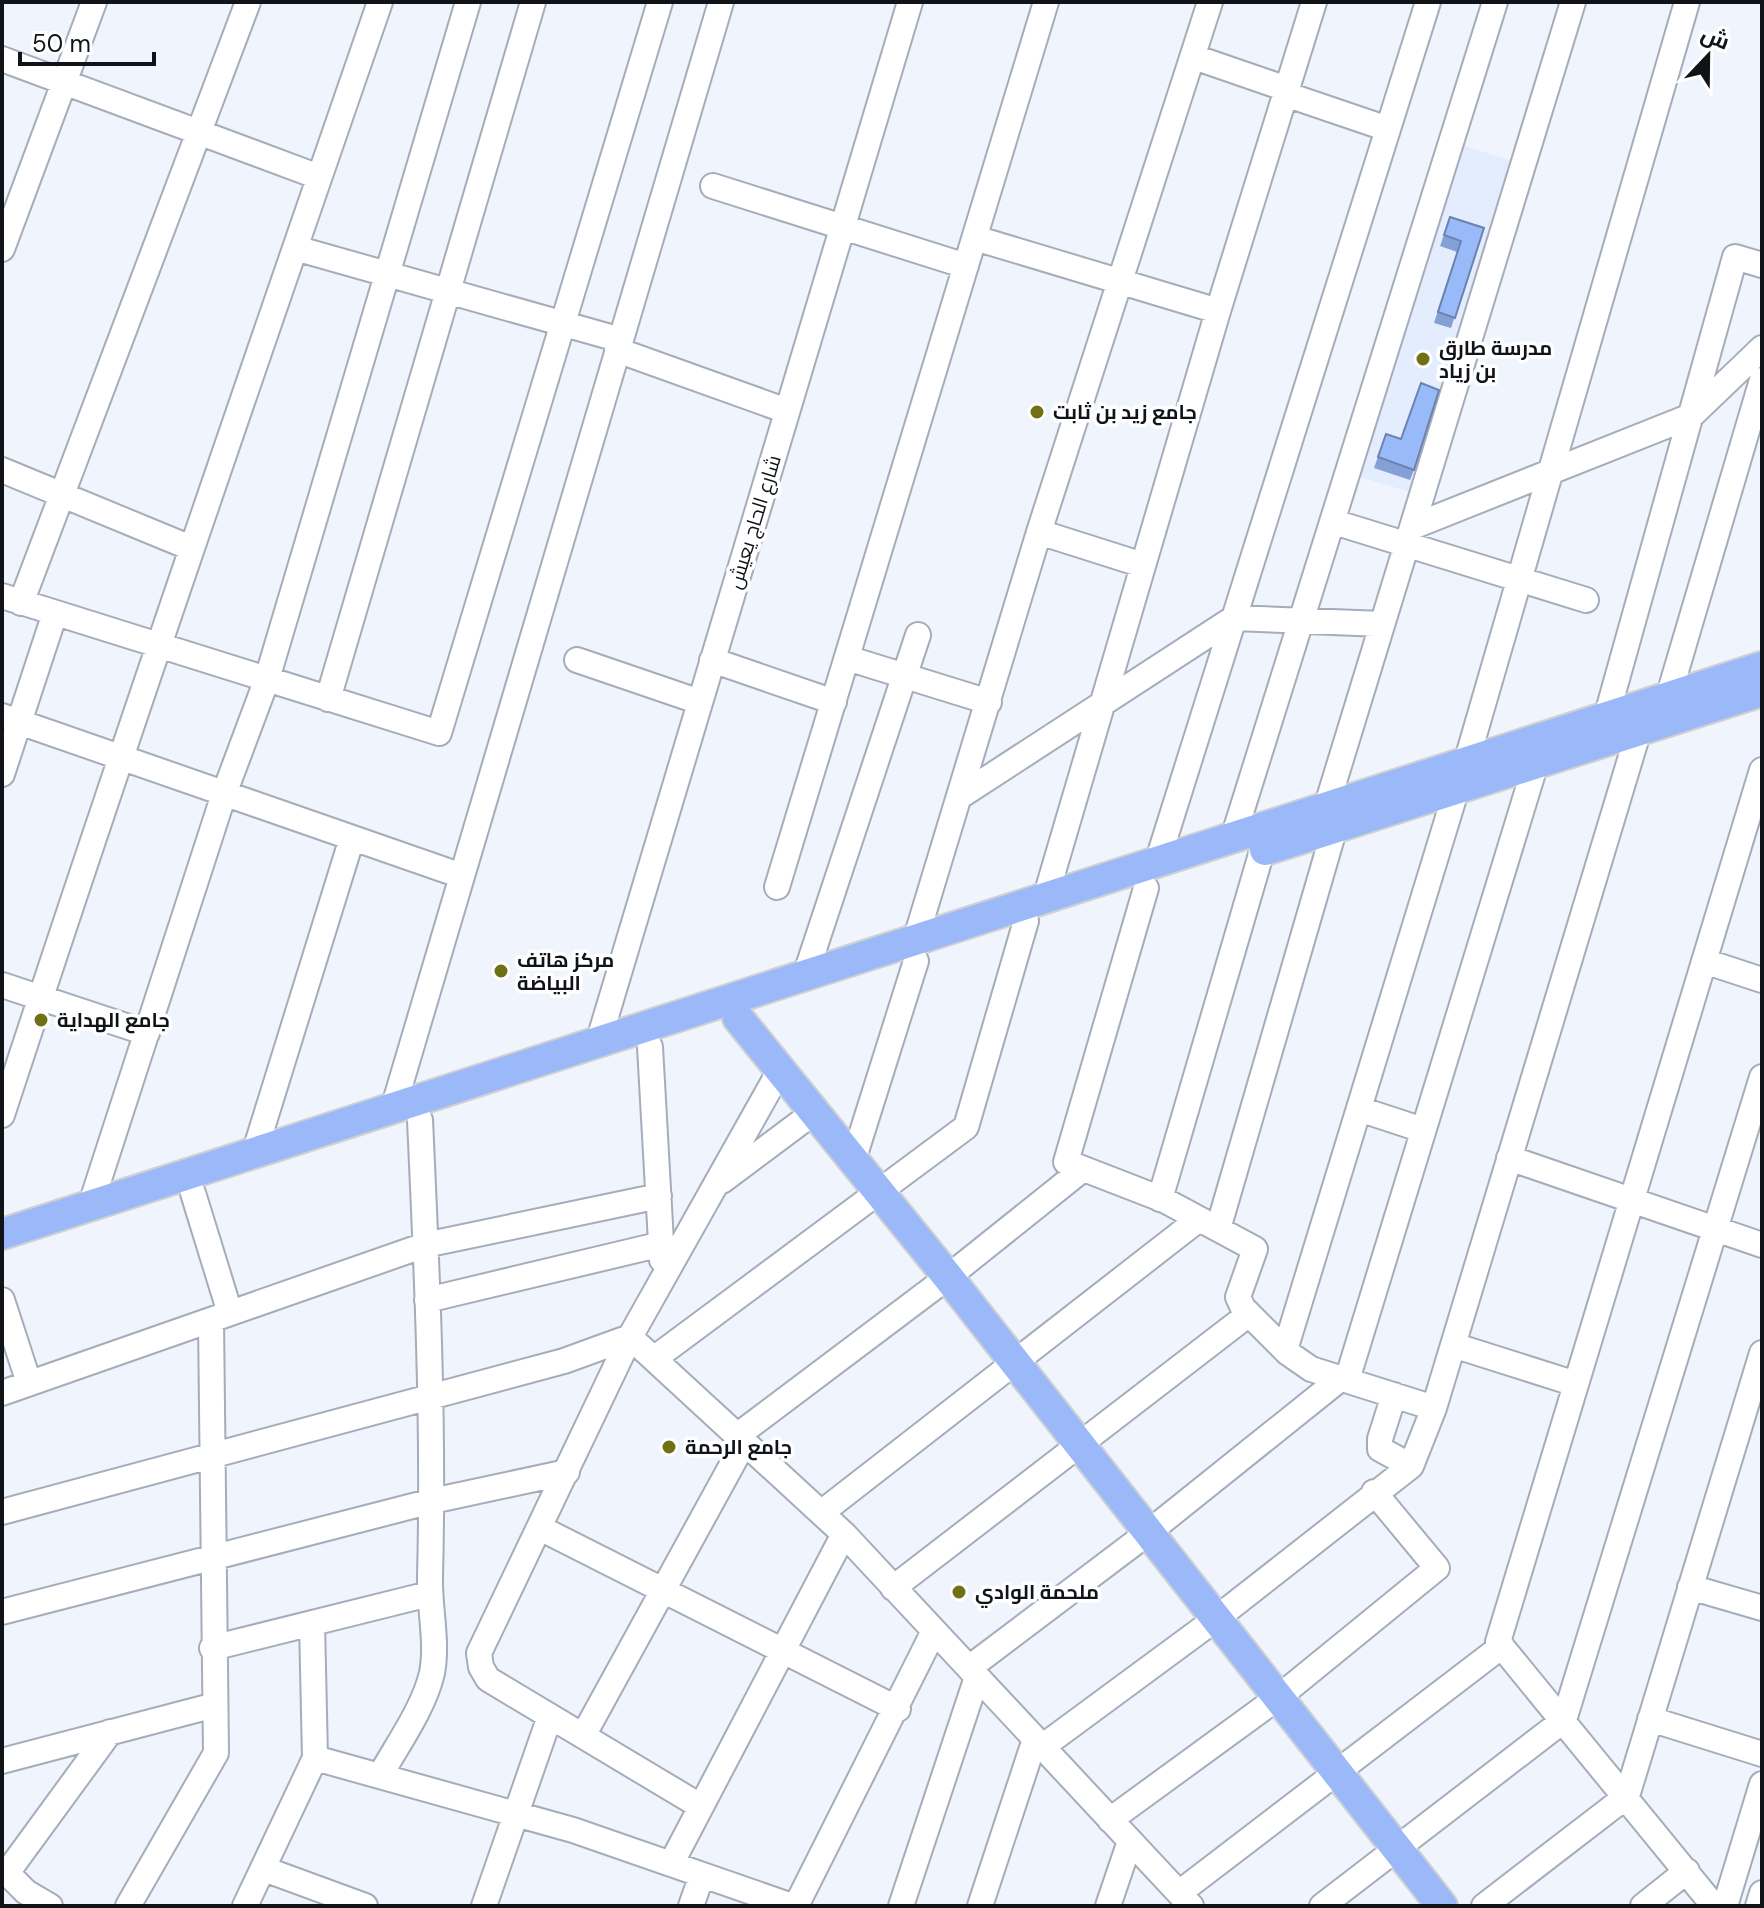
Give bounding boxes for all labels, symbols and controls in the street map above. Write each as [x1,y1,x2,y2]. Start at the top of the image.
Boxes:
scale bar [20,16,154,66]
north arrow [1668,16,1748,96]
text: ش [1697,19,1734,57]
text: 50 m [32,28,91,59]
place label: مدرسة طارق بن زياد [1439,335,1552,384]
marker: مدرسة طارق بن زياد [1414,350,1432,368]
place label: جامع زيد بن ثابت [1053,399,1197,426]
marker: جامع زيد بن ثابت [1028,403,1046,421]
street label: شارع الحاج يعيش [721,452,788,592]
place label: مركز هاتف البياضة [517,947,614,996]
marker: مركز هاتف البياضة [492,962,510,980]
place label: جامع الهداية [57,1007,170,1034]
marker: جامع الهداية [32,1011,50,1029]
place label: جامع الرحمة [685,1434,792,1461]
marker: جامع الرحمة [660,1438,678,1456]
place label: ملحمة الوادي [975,1579,1099,1608]
marker: ملحمة الوادي [950,1583,968,1601]

